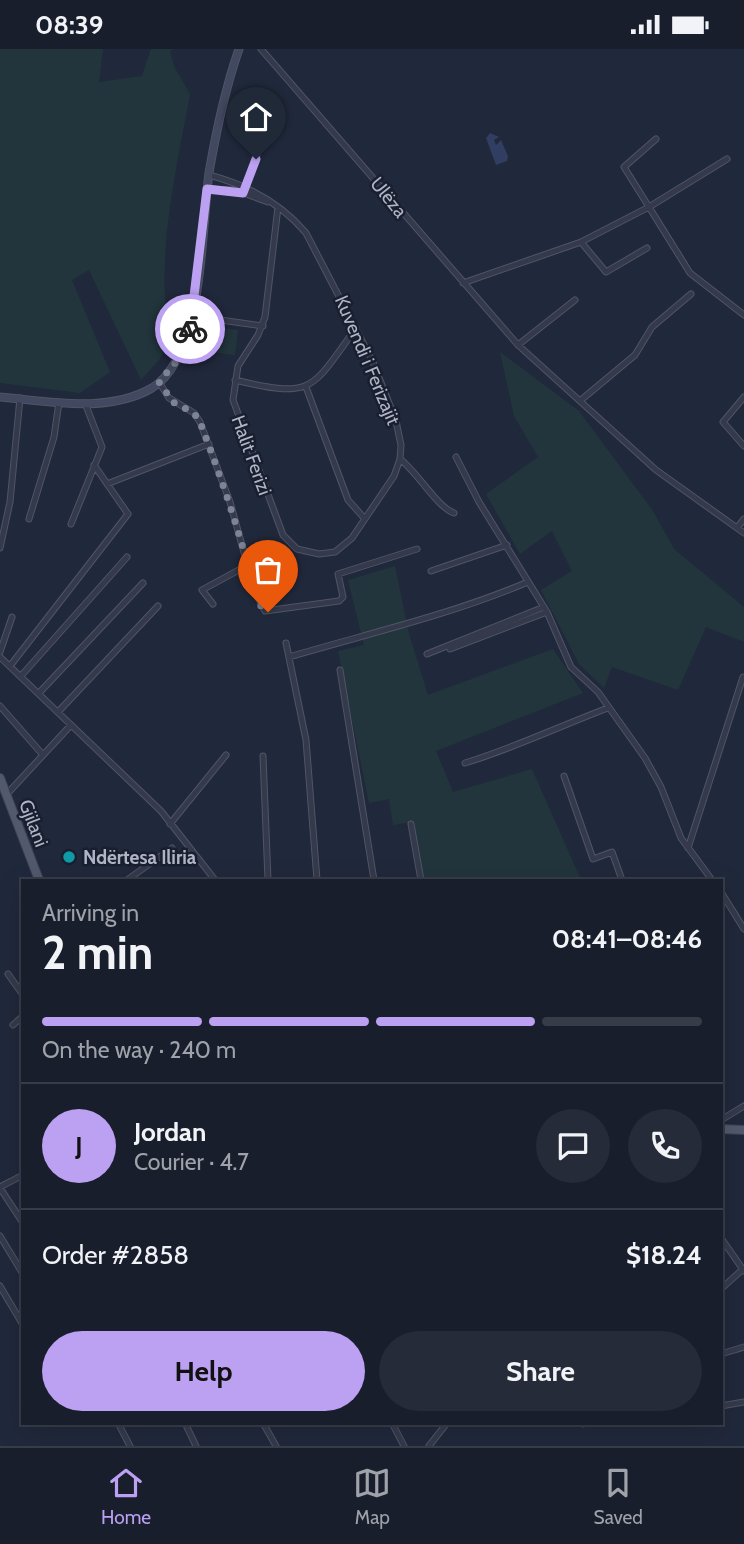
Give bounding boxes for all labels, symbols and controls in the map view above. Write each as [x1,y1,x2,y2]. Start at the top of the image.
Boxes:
text: 08:39 [35,9,103,41]
pin [226,87,286,159]
icon: home [237,98,275,136]
street label: Ulëza [365,172,412,222]
street label: Kuvendi i Ferizajit [330,292,405,429]
courier [155,294,225,364]
icon: bike [171,310,209,348]
street label: Halit Ferizi [226,412,277,498]
pin [238,540,298,612]
icon: bag [249,551,287,589]
street label: Gjilani [14,796,53,850]
place label: Ndërtesa Iliria [83,846,197,869]
marker: Ndërtesa Iliria [61,849,77,865]
text: Arriving in [42,899,139,927]
text: 08:41–08:46 [552,923,702,955]
text: 2 min [42,925,153,981]
text: On the way · 240 m [42,1036,236,1064]
button: chat [536,1109,610,1183]
button: phone [628,1109,702,1183]
text: Jordan [134,1116,206,1148]
text: J [75,1130,83,1162]
text: Courier · 4.7 [134,1148,249,1176]
text: Order #2858 [42,1239,189,1271]
text: $18.24 [626,1239,702,1271]
button: Help [42,1331,365,1411]
button: Share [379,1331,702,1411]
tab: Home [101,1464,151,1529]
tab: Map [353,1464,391,1529]
tab: Saved [594,1464,643,1529]

